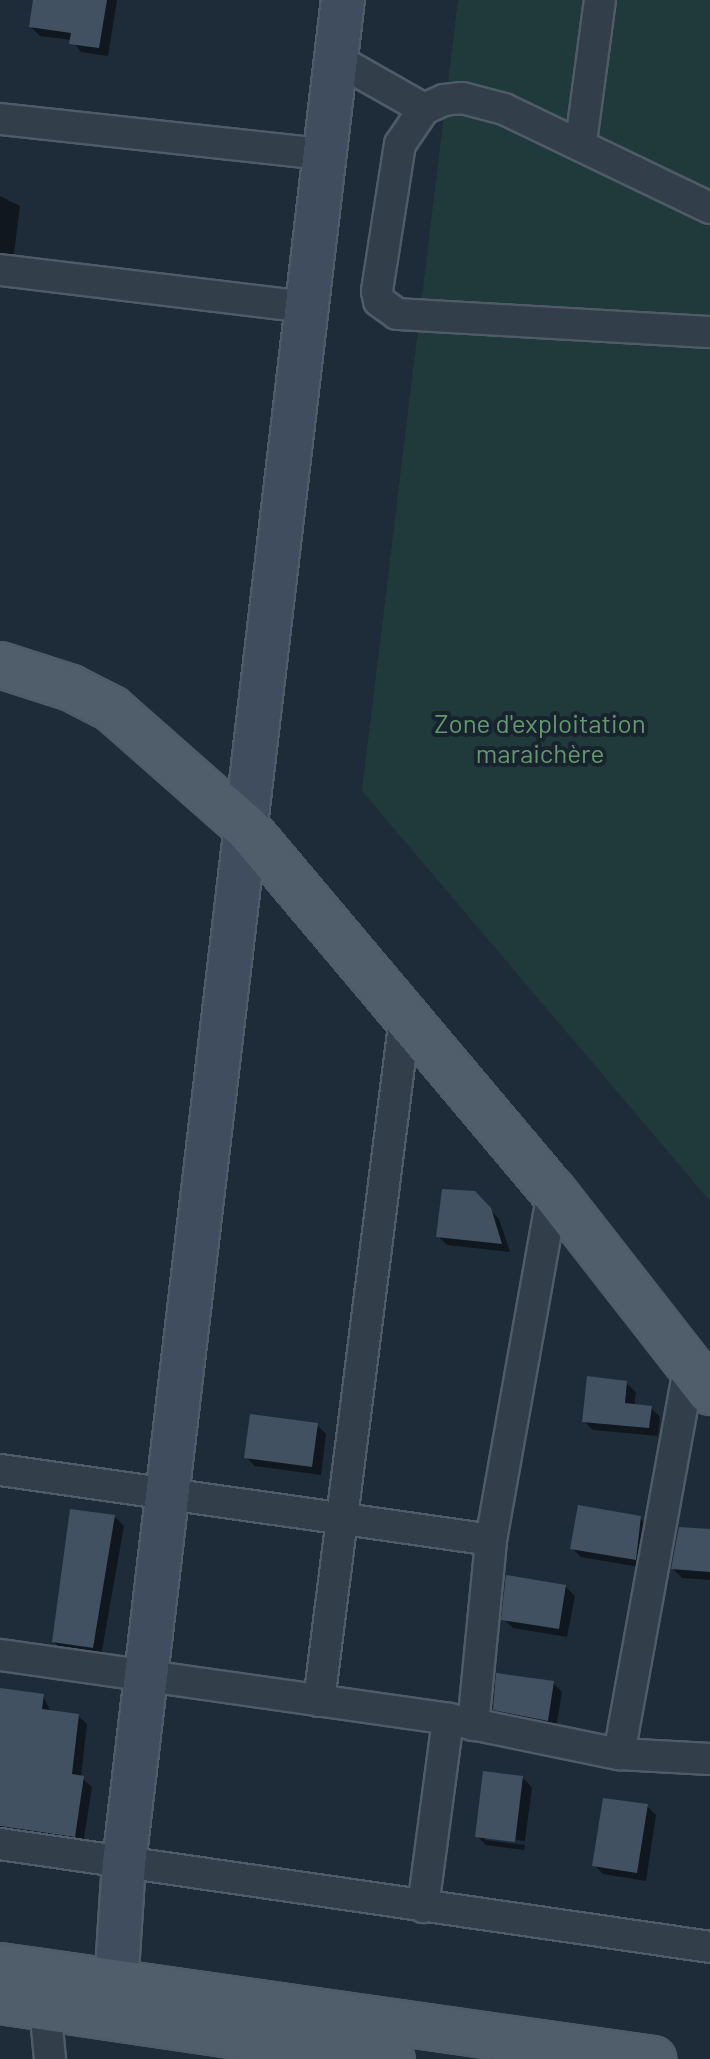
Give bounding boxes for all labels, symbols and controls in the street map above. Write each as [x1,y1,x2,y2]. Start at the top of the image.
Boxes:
park label: Zone d'exploitation maraichère [434,707,646,768]

